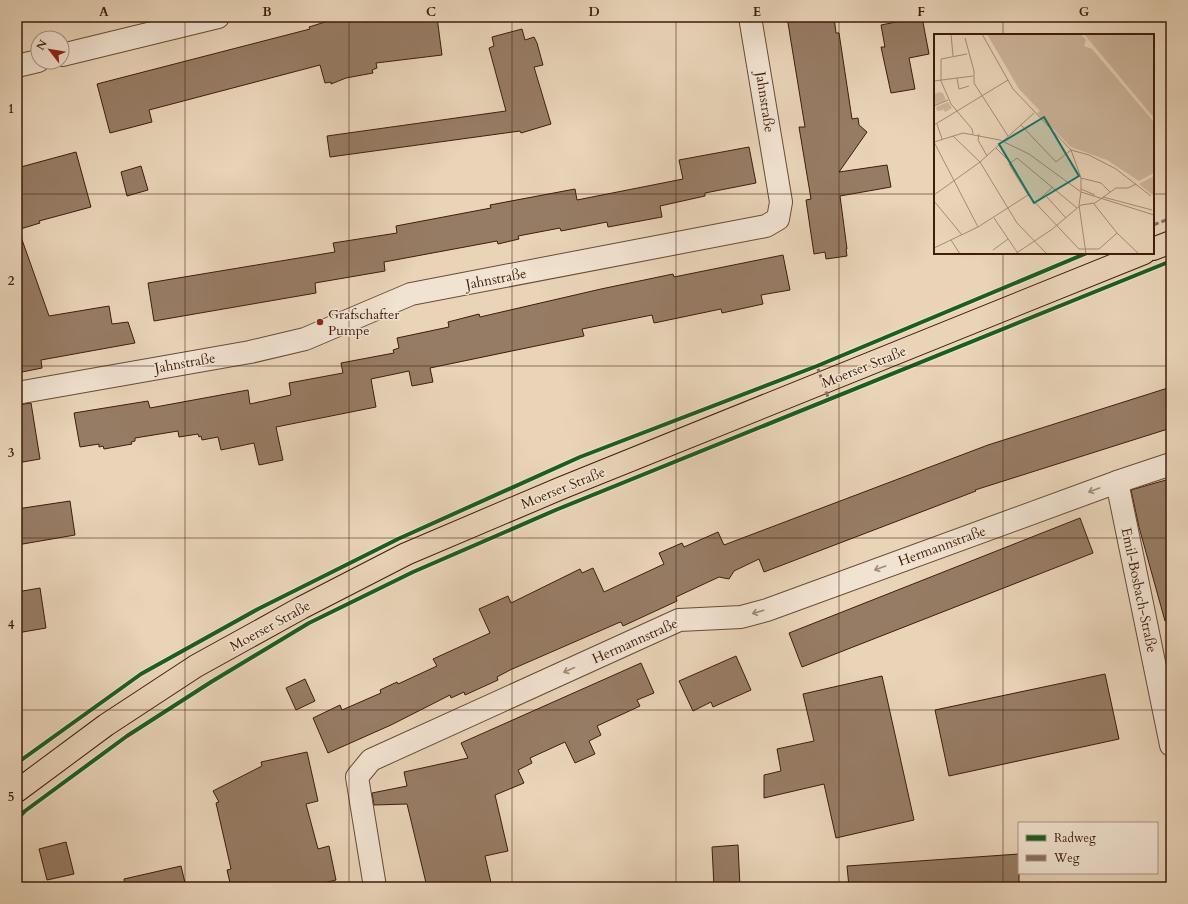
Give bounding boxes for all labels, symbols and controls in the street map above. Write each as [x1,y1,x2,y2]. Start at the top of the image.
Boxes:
text: A [99,3,109,21]
text: B [262,3,272,21]
text: C [426,3,436,21]
text: D [588,3,600,21]
text: E [753,3,761,21]
text: F [917,3,925,21]
text: G [1079,3,1090,21]
north arrow [30,30,70,70]
inset map [934,34,1154,254]
text: N [33,37,51,53]
street label: Jahnstraße [751,68,779,134]
text: 1 [8,100,14,118]
street label: Jahnstraße [462,264,528,295]
text: 2 [8,272,15,290]
place label: Grafschafter Pumpe [328,305,400,340]
marker: Grafschafter Pumpe [315,317,325,327]
street label: Moerser Straße [819,341,909,393]
street label: Jahnstraße [151,348,217,378]
text: 3 [8,444,15,462]
street label: Moerser Straße [518,462,608,514]
one-way arrow [1088,487,1101,494]
street label: Hermannstraße [896,521,988,571]
street label: Emil-Bosbach-Straße [1116,526,1162,654]
one-way arrow [875,565,887,573]
street label: Moerser Straße [226,596,314,656]
one-way arrow [752,609,765,616]
street label: Hermannstraße [589,614,681,668]
text: 4 [8,616,15,634]
one-way arrow [564,667,576,674]
text: 5 [8,788,14,806]
legend [1018,822,1158,874]
text: Radweg [1054,830,1096,846]
text: Weg [1053,850,1080,866]

